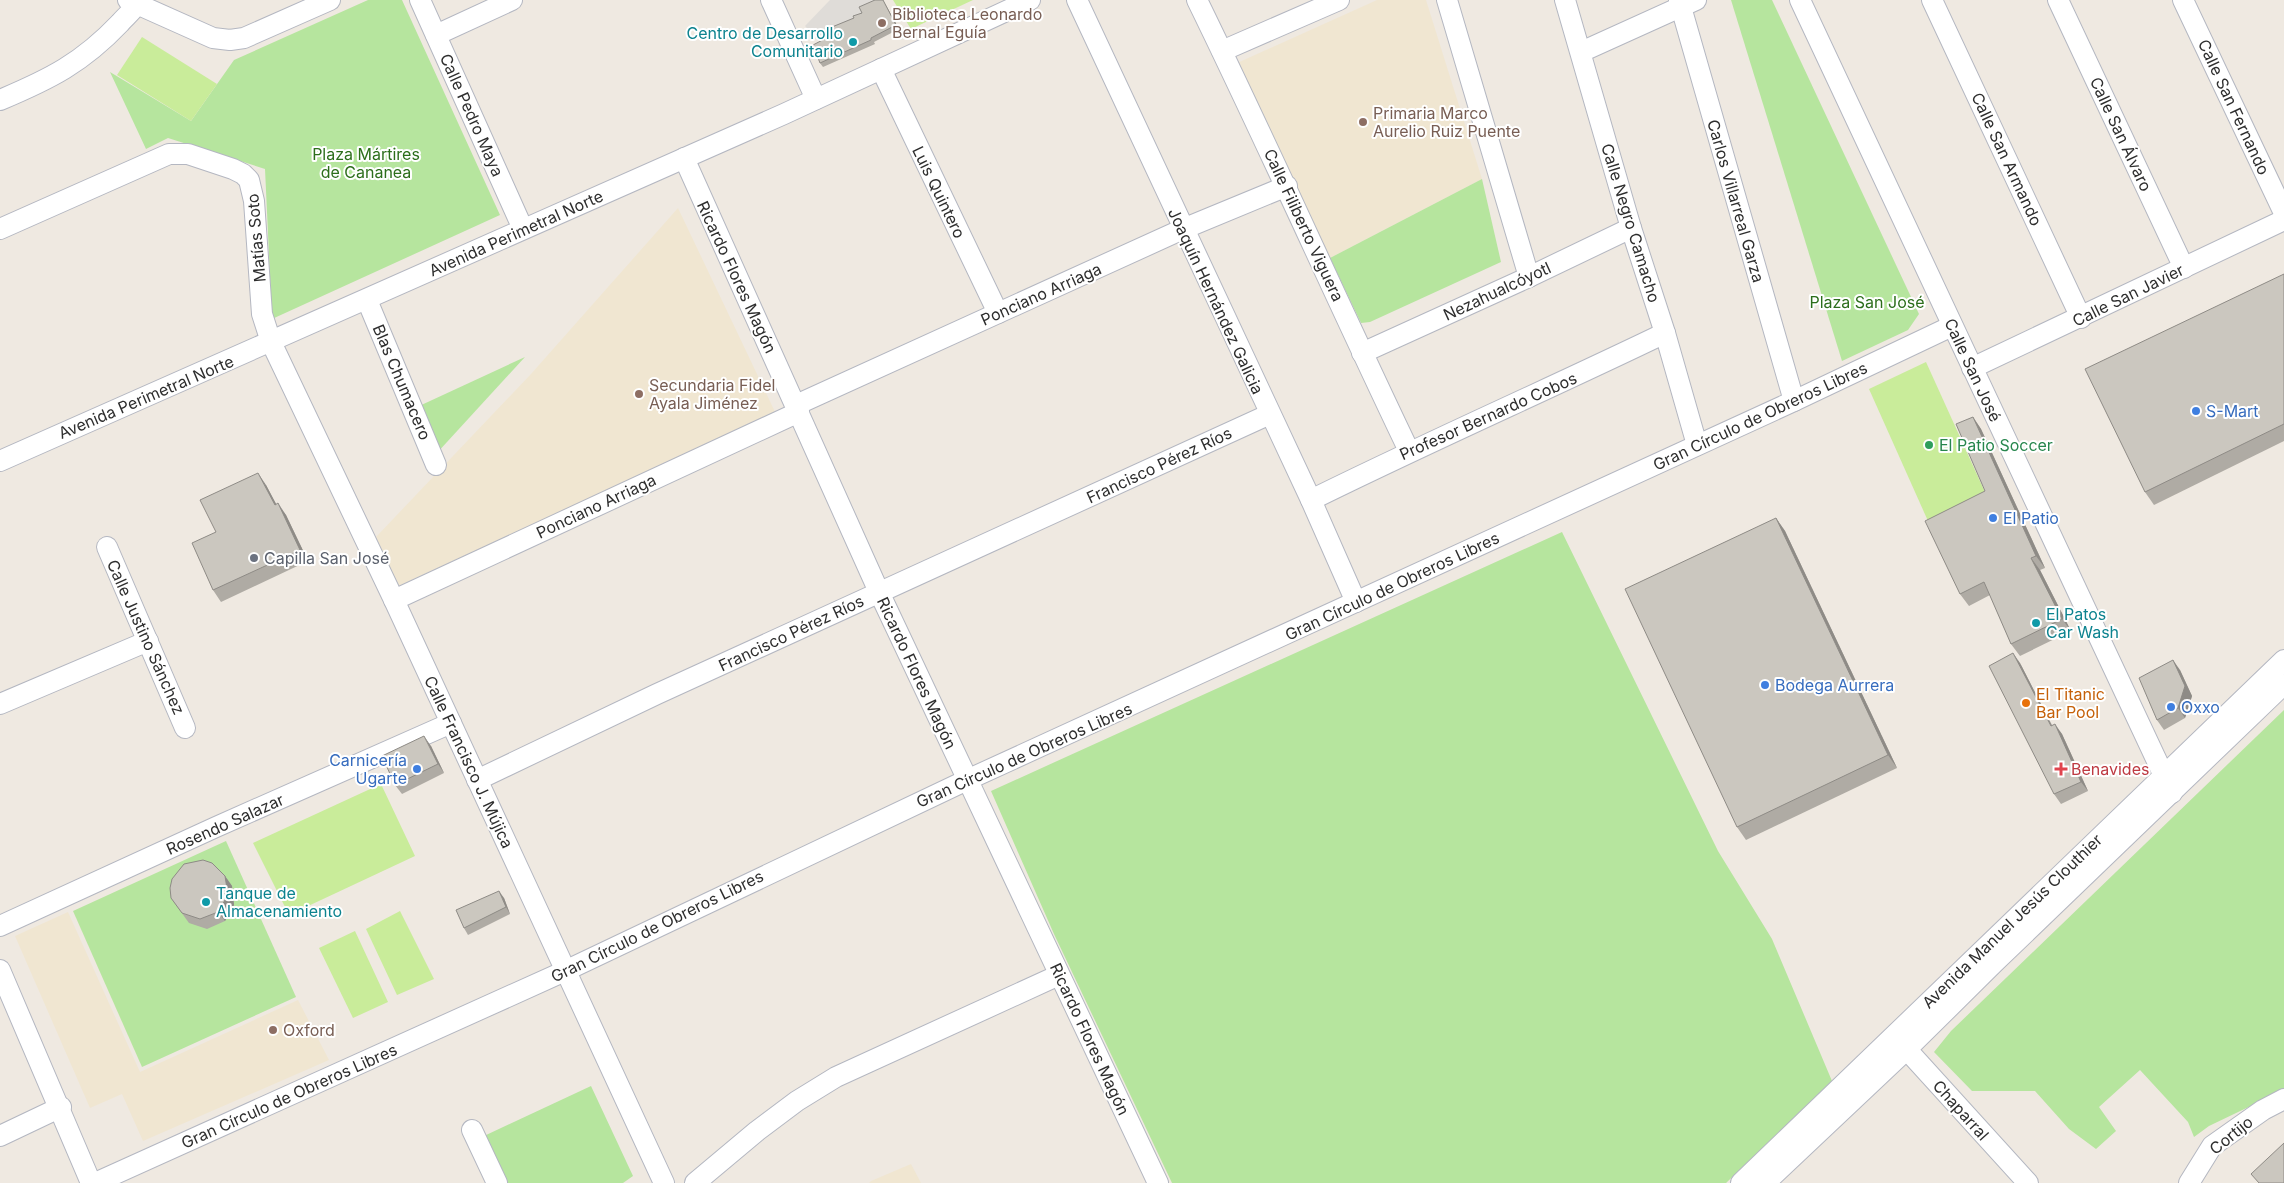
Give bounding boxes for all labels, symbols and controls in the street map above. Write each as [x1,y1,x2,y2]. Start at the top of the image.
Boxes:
place label: Biblioteca Leonardo Bernal Eguía [892,4,1042,42]
marker: Biblioteca Leonardo Bernal Eguía [876,17,888,29]
place label: Centro de Desarrollo Comunitario [687,23,843,61]
marker: Centro de Desarrollo Comunitario [847,36,859,48]
street label: Calle San Fernando [2194,36,2274,178]
street label: Calle Pedro Maya [436,50,508,180]
street label: Calle San Álvaro [2086,74,2156,194]
street label: Calle San Armando [1967,89,2047,229]
place label: Primaria Marco Aurelio Ruiz Puente [1373,103,1520,141]
marker: Primaria Marco Aurelio Ruiz Puente [1357,116,1369,128]
street label: Carlos Villarreal Garza [1703,117,1769,285]
street label: Calle Negro Camacho [1597,141,1665,305]
street label: Luis Quintero [908,143,970,241]
park label: Plaza Mártires de Cananea [312,144,420,182]
street label: Calle Filiberto Viguera [1260,145,1348,305]
street label: Avenida Perimetral Norte [426,186,606,280]
street label: Matías Soto [242,193,270,283]
street label: Ricardo Flores Magón [693,198,781,356]
street label: Joaquín Hernández Galicia [1164,205,1268,397]
street label: Nezahualcóyotl [1440,257,1554,325]
street label: Ponciano Arriaga [978,258,1104,330]
street label: Calle San Javier [2069,259,2187,331]
park label: Plaza San José [1809,292,1925,312]
street label: Calle San José [1940,315,2006,425]
street label: Blas Chumacero [369,321,435,443]
street label: Avenida Perimetral Norte [55,351,237,443]
street label: Gran Círculo de Obreros Libres [1650,357,1870,475]
street label: Profesor Bernardo Cobos [1396,368,1580,464]
place label: Secundaria Fidel Ayala Jiménez [649,375,775,413]
marker: Secundaria Fidel Ayala Jiménez [633,388,645,400]
place label: S-Mart [2206,401,2259,421]
marker: S-Mart [2190,405,2202,417]
street label: Francisco Pérez Ríos [1083,423,1235,507]
place label: El Patio Soccer [1939,435,2053,455]
marker: El Patio Soccer [1923,439,1935,451]
street label: Ponciano Arriaga [533,469,659,543]
place label: El Patio [2003,508,2059,528]
marker: El Patio [1987,512,1999,524]
street label: Gran Círculo de Obreros Libres [1282,527,1502,645]
place label: Capilla San José [264,548,389,568]
marker: Capilla San José [248,552,260,564]
street label: Calle Justino Sánchez [103,557,189,717]
street label: Francisco Pérez Ríos [715,591,867,675]
street label: Ricardo Flores Magón [873,594,961,752]
place label: El Patos Car Wash [2046,604,2119,642]
marker: El Patos Car Wash [2030,617,2042,629]
street label: Calle Francisco J. Mújica [420,673,518,851]
place label: Bodega Aurrera [1775,675,1894,695]
marker: Bodega Aurrera [1759,679,1771,691]
place label: El Titanic Bar Pool [2036,684,2105,722]
marker: El Titanic Bar Pool [2020,697,2032,709]
place label: Oxxo [2181,697,2220,717]
street label: Gran Círculo de Obreros Libres [913,698,1135,812]
marker: Oxxo [2165,701,2177,713]
place label: Carnicería Ugarte [329,750,407,788]
place label: Benavides [2071,759,2149,779]
marker: Carnicería Ugarte [411,763,423,775]
marker: Benavides [2055,763,2067,775]
street label: Rosendo Salazar [163,789,287,859]
street label: Avenida Manuel Jesús Clouthier [1918,830,2106,1012]
street label: Gran Círculo de Obreros Libres [547,866,767,986]
place label: Tanque de Almacenamiento [216,883,342,921]
marker: Tanque de Almacenamiento [200,896,212,908]
street label: Ricardo Flores Magón [1046,960,1134,1118]
place label: Oxford [283,1020,335,1040]
marker: Oxford [267,1024,279,1036]
street label: Gran Círculo de Obreros Libres [178,1039,400,1153]
street label: Chaparral [1929,1076,1993,1144]
street label: Cortijo [2205,1111,2257,1159]

